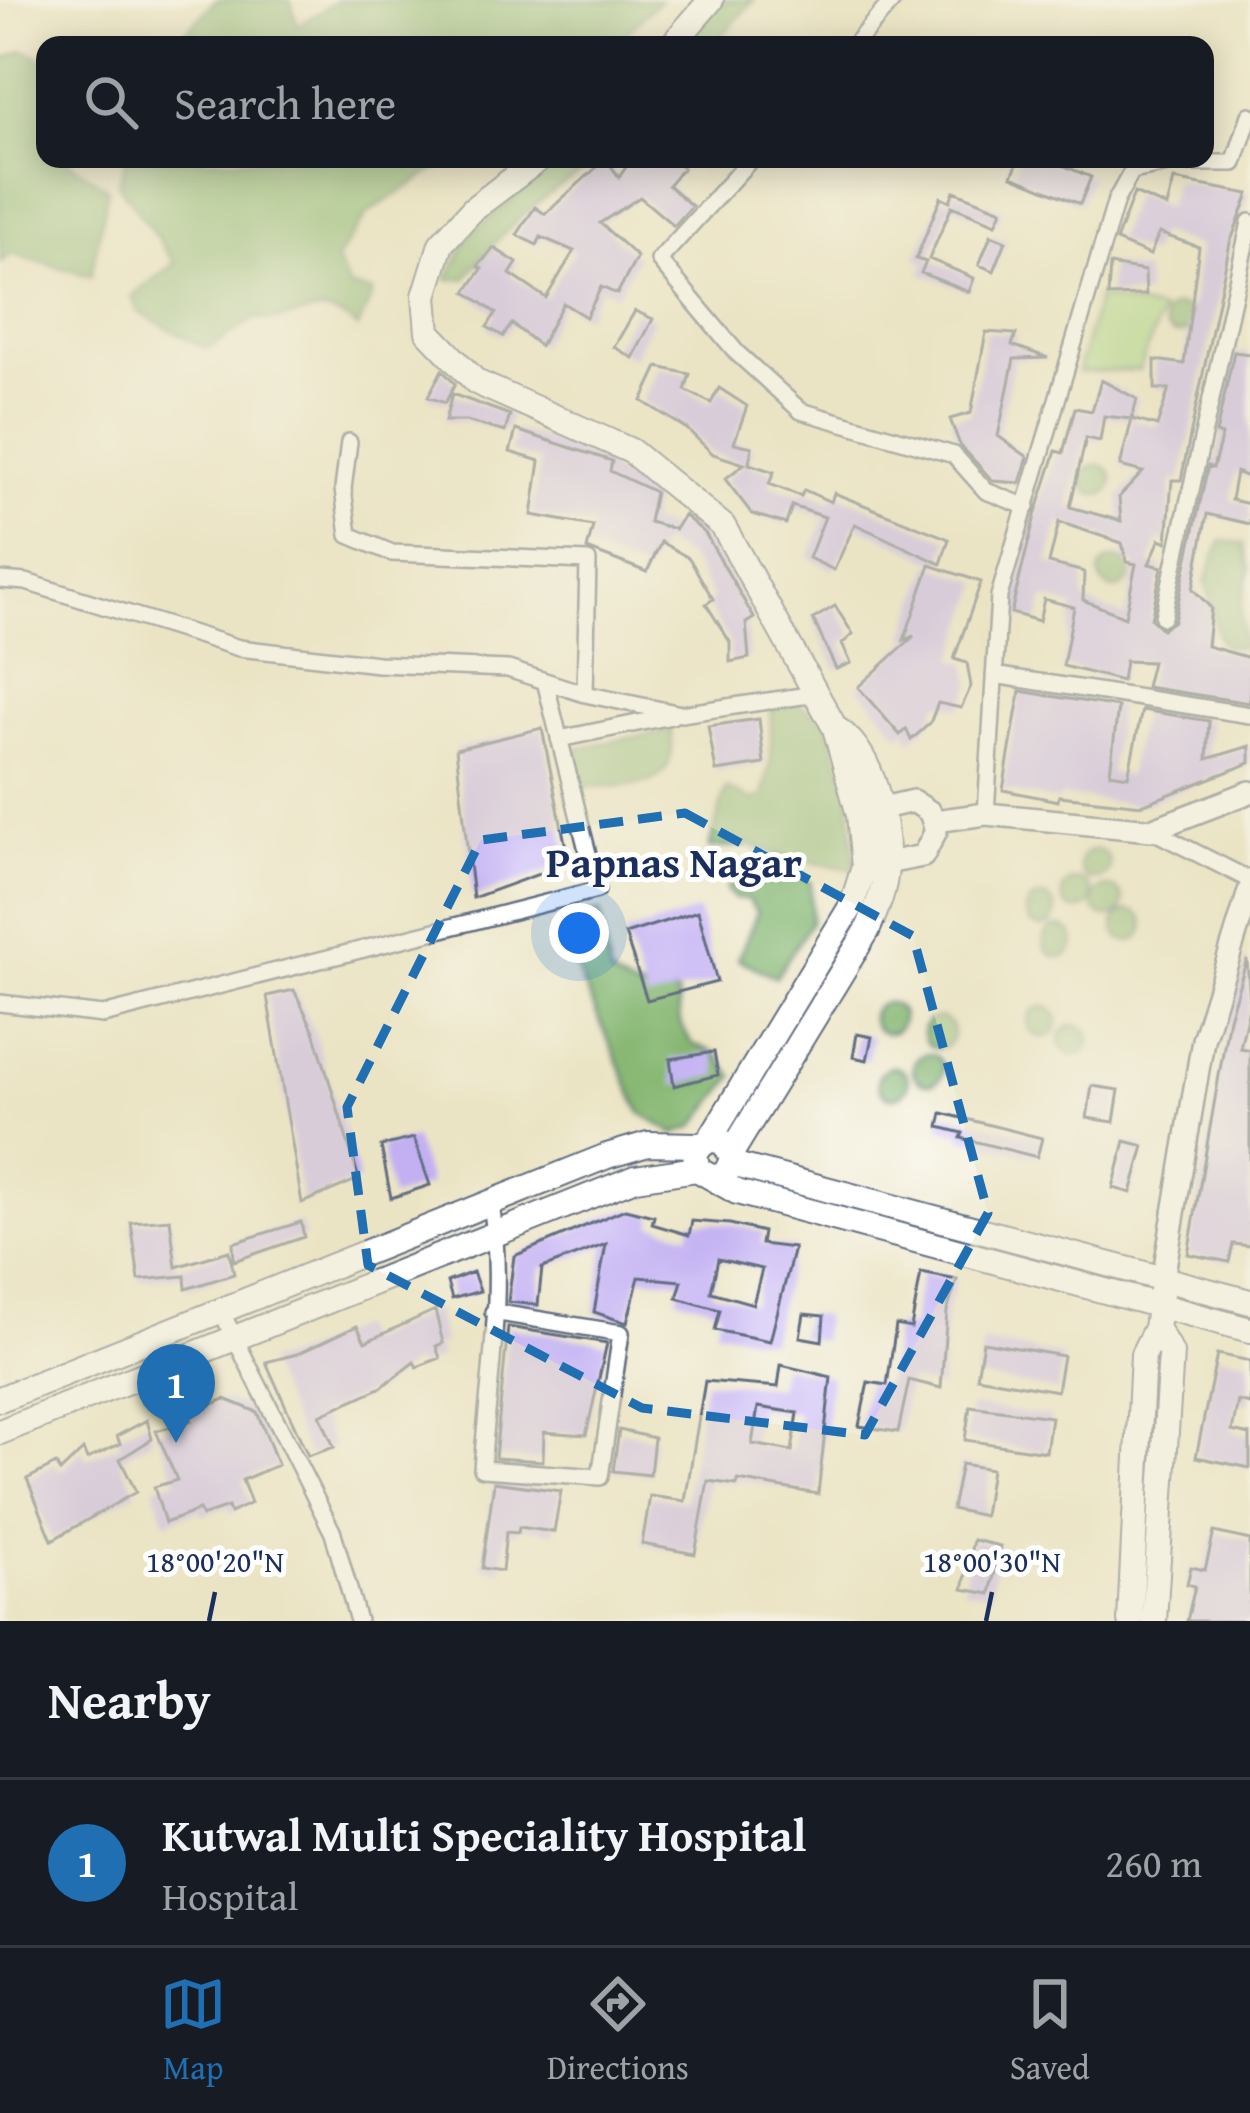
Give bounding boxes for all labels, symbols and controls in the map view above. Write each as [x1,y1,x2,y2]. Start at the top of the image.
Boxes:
search box [36,36,1214,168]
icon: search [78,69,144,135]
text: Search here [174,70,396,135]
district label: Papnas Nagar [546,831,802,892]
your location [549,903,609,963]
pin: 1 [137,1344,215,1443]
text: 18°00'20"N [146,1539,284,1583]
text: 18°00'30"N [923,1539,1061,1583]
text: Nearby [48,1662,211,1737]
text: Kutwal Multi Speciality Hospital [162,1802,806,1867]
text: 1 [77,1834,97,1891]
text: 260 m [1105,1834,1202,1891]
text: Hospital [162,1867,298,1924]
tab: Map [160,1971,226,2091]
tab: Directions [547,1971,689,2091]
tab: Saved [1010,1971,1090,2091]

